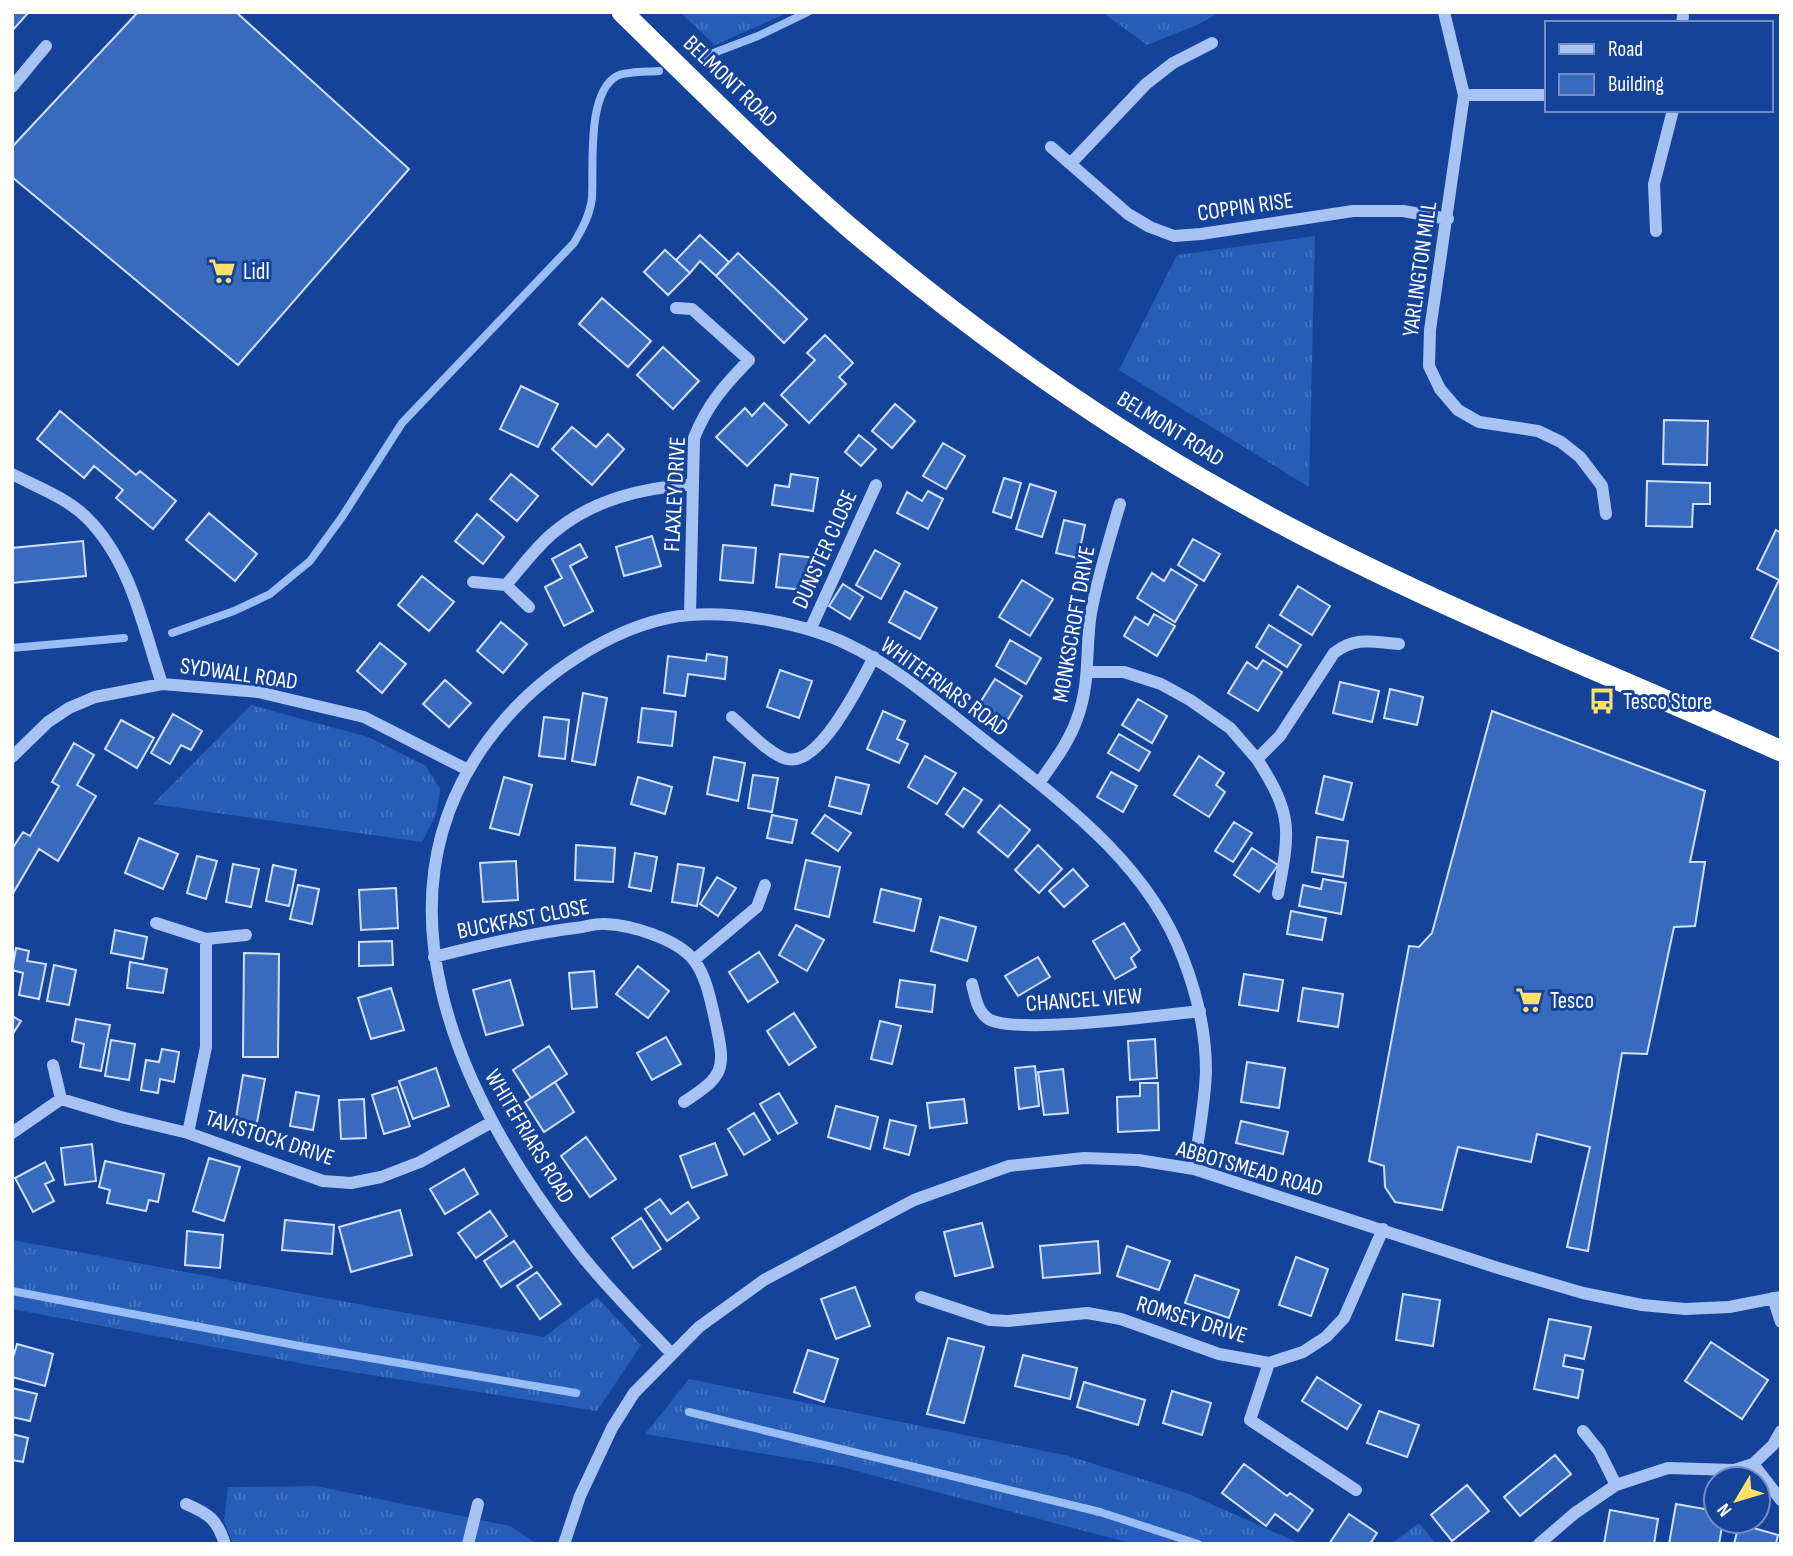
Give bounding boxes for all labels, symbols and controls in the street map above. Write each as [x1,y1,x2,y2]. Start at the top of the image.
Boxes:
legend [1545,21,1772,112]
street label: BELMONT ROAD [677,30,783,134]
text: Road [1608,37,1643,62]
text: Building [1608,72,1664,97]
street label: COPPIN RISE [1195,186,1295,228]
street label: YARLINGTON MILL [1397,199,1443,339]
supermarket icon: Lidl [207,256,237,286]
place label: Lidl [243,258,270,286]
street label: BELMONT ROAD [1112,385,1229,473]
street label: FLAXLEY DRIVE [658,436,692,552]
street label: DUNSTER CLOSE [786,486,864,613]
street label: MONKSCROFT DRIVE [1046,544,1102,705]
street label: WHITEFRIARS ROAD [875,631,1014,743]
street label: SYDWALL ROAD [178,652,299,696]
bus stop icon: Tesco Store [1587,686,1617,716]
place label: Tesco Store [1623,688,1712,716]
street label: BUCKFAST CLOSE [455,892,592,946]
street label: CHANCEL VIEW [1025,982,1143,1018]
supermarket icon: Tesco [1514,985,1544,1015]
place label: Tesco [1550,987,1594,1015]
street label: WHITEFRIARS ROAD [478,1064,580,1209]
street label: TAVISTOCK DRIVE [202,1104,338,1172]
street label: ABBOTSMEAD ROAD [1172,1134,1326,1203]
street label: ROMSEY DRIVE [1133,1290,1251,1350]
north arrow [1702,1465,1772,1535]
text: N [1713,1498,1737,1521]

